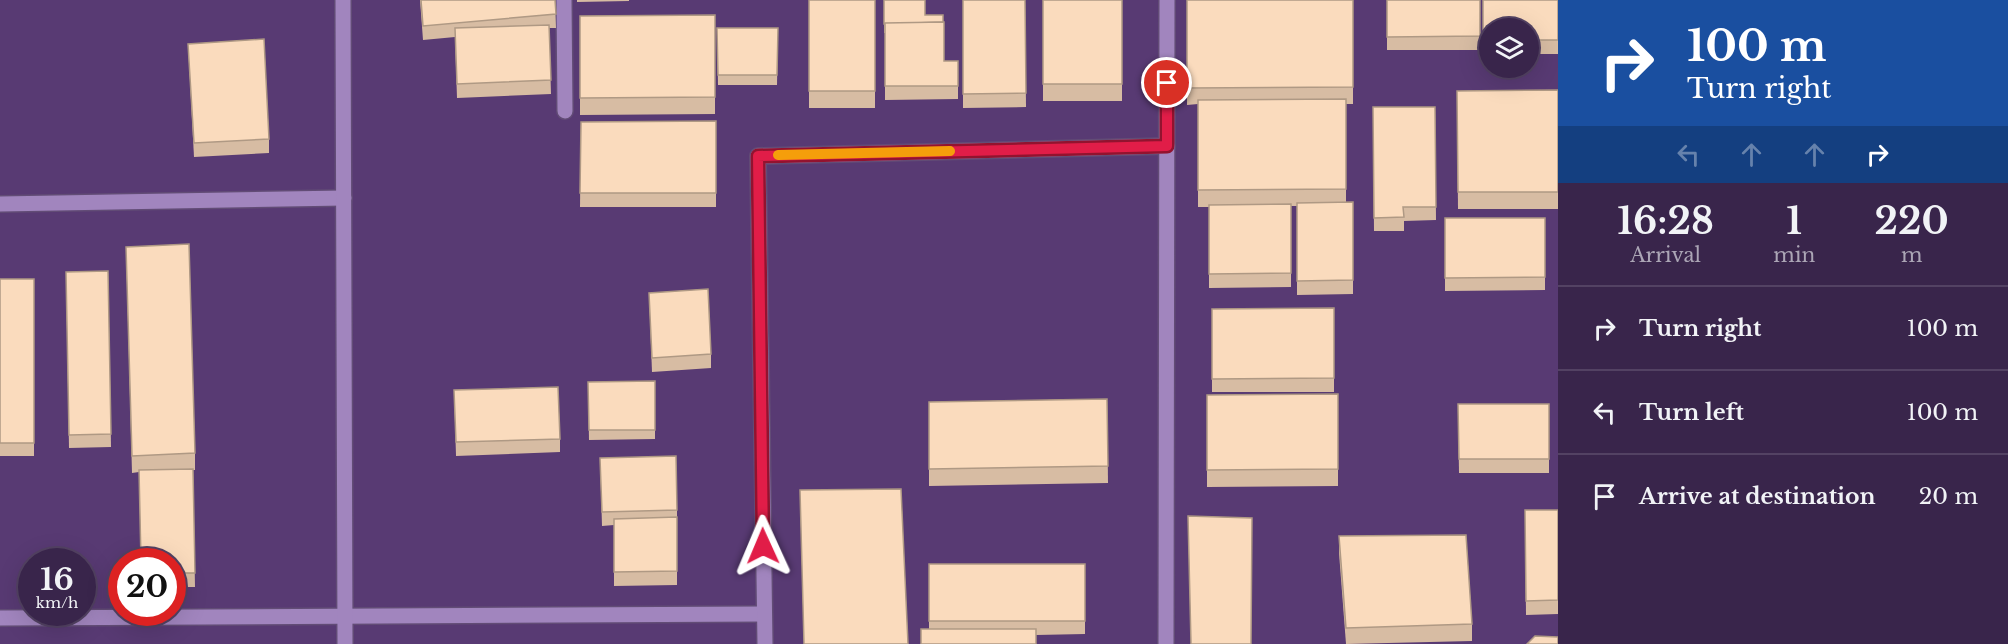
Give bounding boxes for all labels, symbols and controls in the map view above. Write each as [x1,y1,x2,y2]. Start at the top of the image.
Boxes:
map controls [1479,18,1539,78]
button: layers [1479,18,1539,78]
text: 100 m [1687,20,1826,72]
icon: right [1588,24,1666,102]
pin [1141,57,1192,108]
icon: arrive [1150,66,1183,99]
text: Turn right [1687,72,1831,105]
icon: left [1672,138,1705,171]
icon: ahead [1735,138,1768,171]
icon: ahead [1798,138,1831,171]
icon: right [1861,138,1894,171]
text: 16:28 [1617,199,1714,244]
text: 1 [1786,199,1802,244]
text: 220 [1875,199,1949,244]
text: Arrival [1630,243,1701,267]
text: min [1773,243,1815,267]
text: m [1901,243,1922,267]
icon: right [1588,312,1621,345]
text: Turn right [1639,315,1761,342]
text: 100 m [1907,315,1978,342]
icon: left [1588,396,1621,429]
text: Turn left [1639,399,1744,426]
text: 100 m [1907,399,1978,426]
icon: arrive [1588,480,1621,513]
text: Arrive at destination [1639,483,1876,510]
text: 20 m [1919,483,1978,510]
position arrow [731,514,795,578]
speed limit sign: 20 [108,548,186,626]
text: 16 [40,561,74,598]
text: km/h [36,593,78,612]

